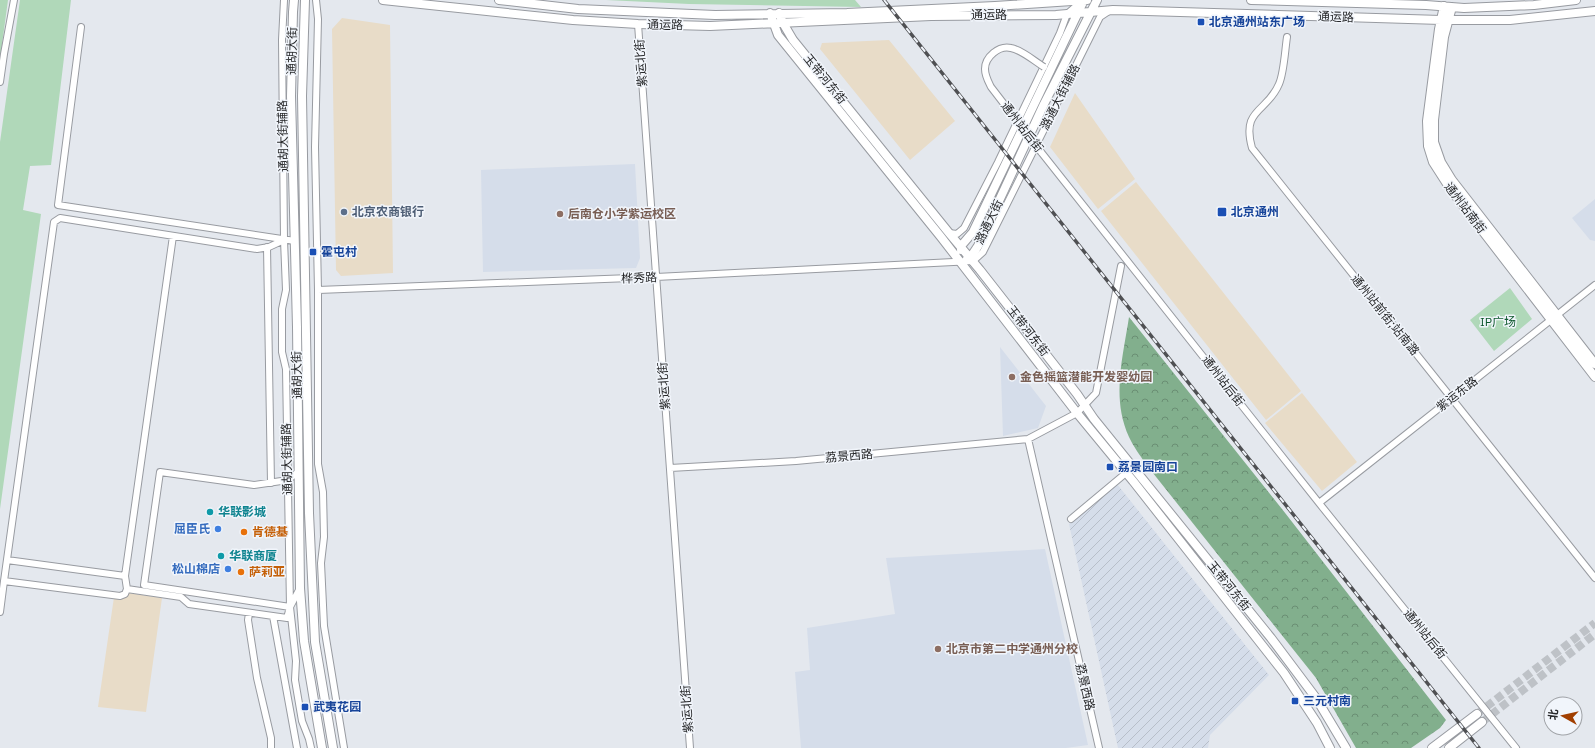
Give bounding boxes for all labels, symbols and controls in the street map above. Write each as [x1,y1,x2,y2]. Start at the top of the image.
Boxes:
street label: 通运路 [971,7,1007,22]
street label: 通运路 [1318,8,1354,25]
place label: 北京通州站东广场 [1209,14,1305,29]
street label: 通运路 [647,17,683,32]
marker: 北京通州站东广场 [1196,17,1206,27]
street label: 通胡大街 [284,27,299,75]
street label: 紫运北街 [631,39,650,88]
street label: 玉带河东街 [801,51,850,107]
street label: 潞通大街辅路 [1037,61,1083,132]
street label: 通州站后街 [998,98,1047,155]
street label: 通胡大街辅路 [274,100,291,172]
street label: 通州站南街 [1441,179,1489,236]
street label: 潞通大街 [971,197,1006,247]
place label: 北京农商银行 [352,204,424,219]
place label: 北京通州 [1231,204,1279,219]
place label: 后南仓小学紫运校区 [568,206,676,221]
marker: 北京通州 [1216,206,1228,218]
marker: 北京农商银行 [339,207,349,217]
marker: 后南仓小学紫运校区 [555,209,565,219]
place label: 霍屯村 [321,244,357,259]
marker: 霍屯村 [308,247,318,257]
street label: 桦秀路 [621,269,657,286]
street label: 通州站前街;站南潞 [1348,271,1423,358]
street label: 玉带河东街 [1004,302,1053,359]
park label: IP广场 [1480,314,1516,329]
street label: 通胡大街 [289,351,304,399]
street label: 通州站后街 [1199,352,1248,409]
street label: 紫运北街 [654,362,673,411]
place label: 金色摇篮潜能开发婴幼园 [1020,369,1152,384]
marker: 金色摇篮潜能开发婴幼园 [1007,372,1017,382]
street label: 紫运东路 [1433,373,1480,414]
street label: 通胡大街辅路 [278,423,295,495]
street label: 荔景西路 [824,446,874,465]
place label: 荔景园南口 [1118,459,1178,474]
marker: 荔景园南口 [1105,462,1115,472]
place label: 华联影城 [218,504,266,519]
marker: 华联影城 [205,507,215,517]
place label: 屈臣氏 [174,521,210,536]
marker: 屈臣氏 [213,524,223,534]
place label: 肯德基 [252,524,288,539]
marker: 肯德基 [239,527,249,537]
place label: 华联商厦 [229,548,277,563]
marker: 华联商厦 [216,551,226,561]
street label: 玉带河东街 [1205,558,1254,614]
place label: 松山棉店 [172,561,220,576]
marker: 松山棉店 [223,564,233,574]
place label: 萨莉亚 [249,564,285,579]
marker: 萨莉亚 [236,567,246,577]
street label: 通州站后街 [1401,606,1450,662]
place label: 北京市第二中学通州分校 [946,641,1078,656]
marker: 北京市第二中学通州分校 [933,644,943,654]
street label: 荔景西路 [1073,662,1098,712]
street label: 紫运北街 [677,685,696,734]
place label: 三元村南 [1303,693,1351,708]
marker: 三元村南 [1290,696,1300,706]
north arrow [1543,696,1583,736]
place label: 武夷花园 [313,699,361,714]
marker: 武夷花园 [300,702,310,712]
text: 北 [1545,708,1561,721]

